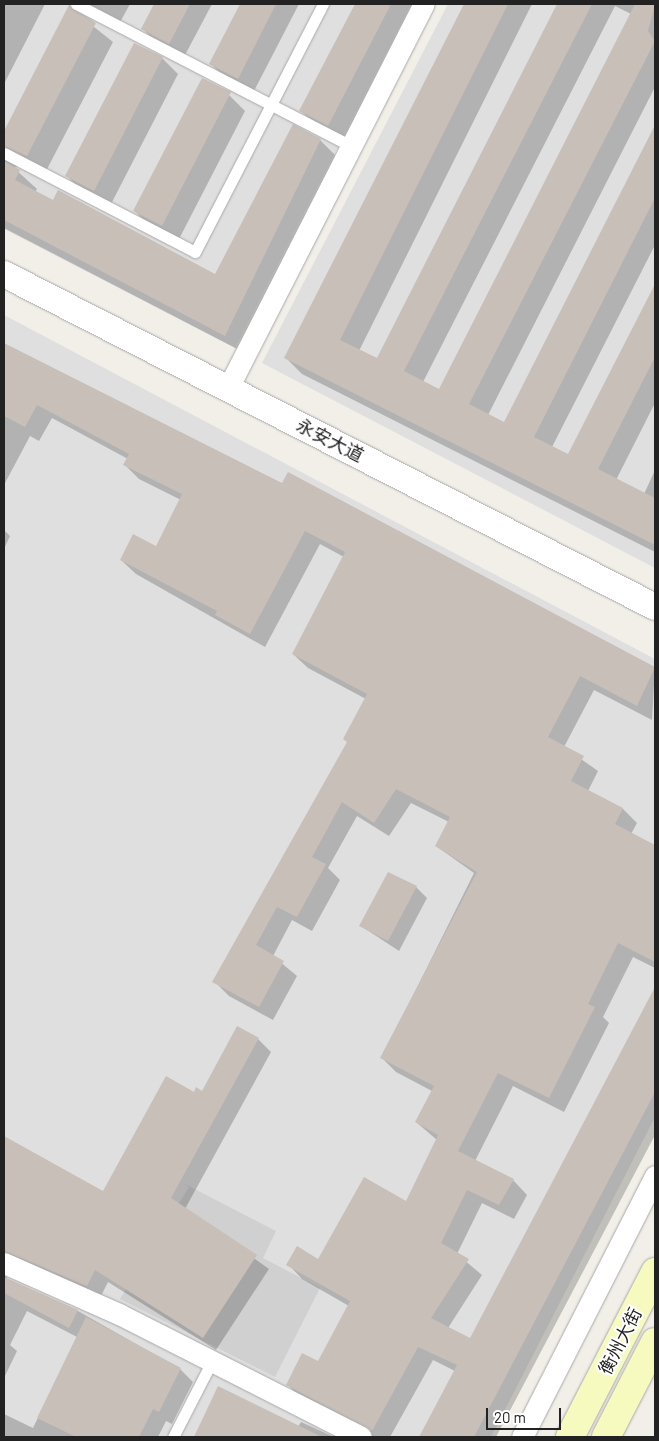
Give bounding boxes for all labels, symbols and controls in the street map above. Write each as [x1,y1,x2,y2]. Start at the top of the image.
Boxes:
street label: 永安大道 [293,414,367,466]
street label: 衡州大街 [594,1304,646,1378]
scale bar [489,1398,564,1430]
text: 20 m [494,1408,526,1426]

